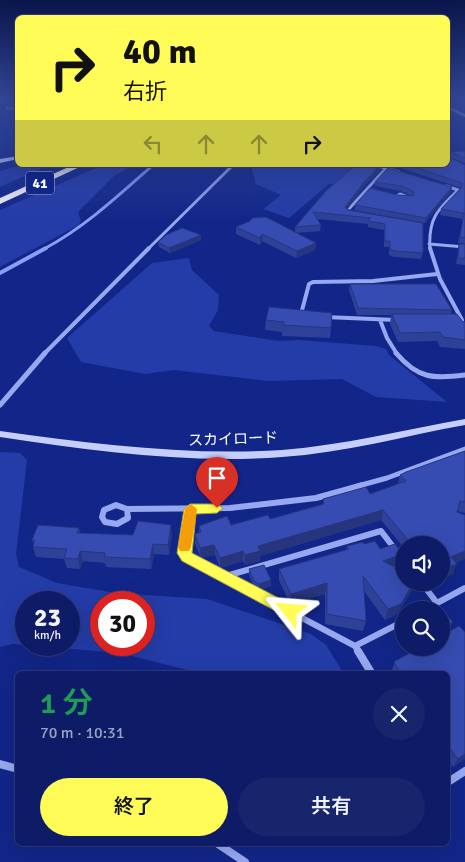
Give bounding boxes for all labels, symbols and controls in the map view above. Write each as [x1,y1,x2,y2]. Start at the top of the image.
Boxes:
text: 40 m [123,30,197,73]
icon: right [40,35,105,100]
text: 右折 [123,78,167,105]
icon: left [139,130,167,158]
icon: ahead [192,130,220,158]
icon: ahead [245,130,273,158]
icon: right [298,130,326,158]
road number: 41 [26,172,54,194]
street label: スカイロード [188,428,278,450]
pin [196,457,238,508]
icon: arrive [203,464,231,492]
map controls [395,536,450,656]
button: sound [395,536,450,591]
position arrow [263,584,315,636]
speed limit sign: 30 [90,591,155,656]
button: search [395,601,450,656]
text: 23 [34,602,61,633]
text: km/h [34,628,61,643]
text: 1 分 [40,685,93,722]
button: close [373,688,425,740]
text: 70 m · 10:31 [40,723,124,743]
button: 終了 [40,778,228,836]
button: 共有 [238,778,425,836]

